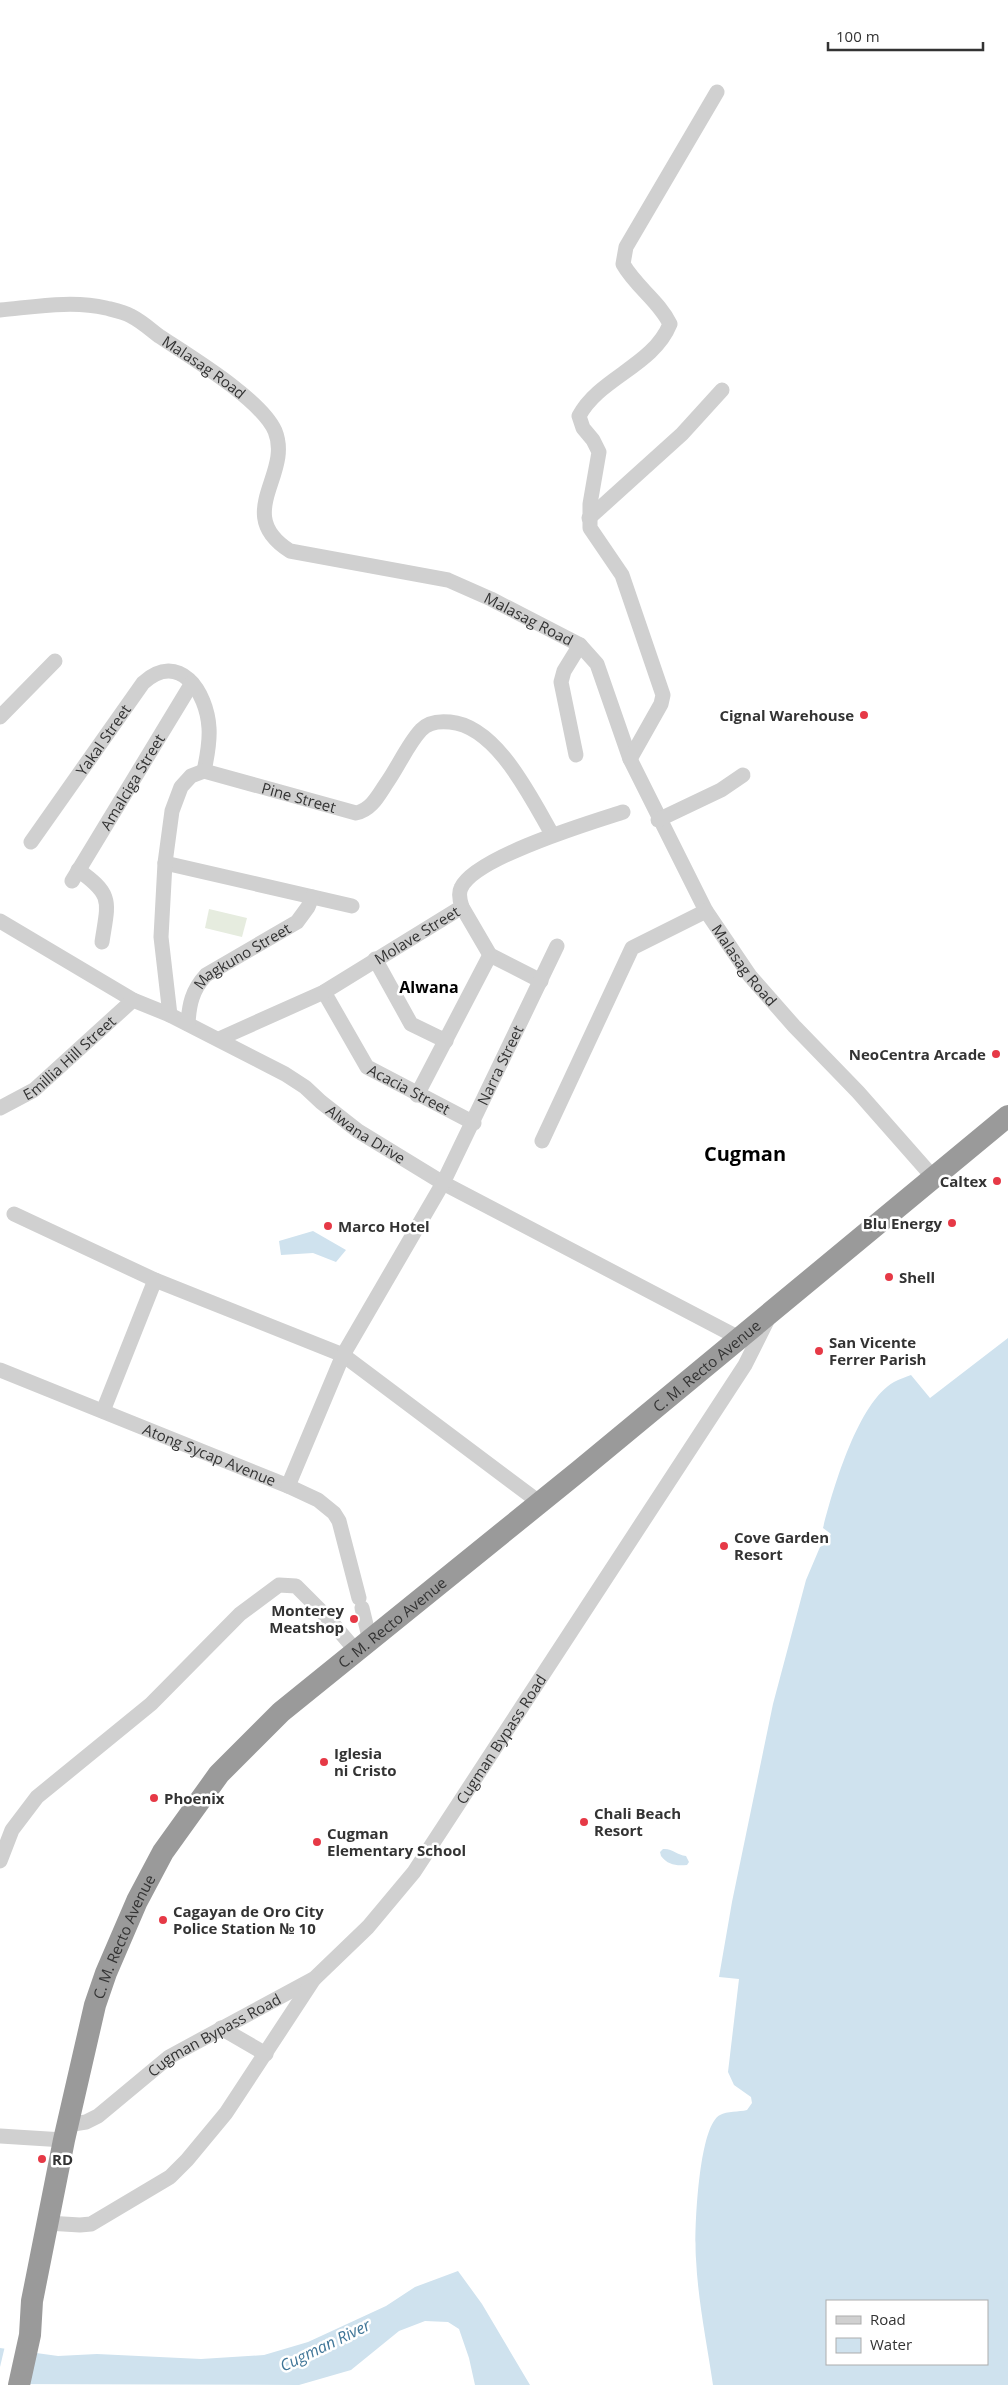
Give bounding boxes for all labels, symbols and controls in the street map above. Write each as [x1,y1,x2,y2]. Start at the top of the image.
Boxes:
scale bar [828,20,983,52]
text: 100 m [836,26,880,46]
street label: Malasag Road [158,331,250,403]
street label: Malasag Road [481,587,577,650]
street label: Yakal Street [71,700,135,779]
place label: Cignal Warehouse [719,705,854,725]
marker: Cignal Warehouse [858,709,870,721]
street label: Amalciga Street [95,730,169,834]
street label: Pine Street [259,777,338,817]
street label: Molave Street [370,901,463,969]
street label: Magkuno Street [189,918,294,993]
street label: Malasag Road [708,920,782,1010]
district label: Alwana [399,976,459,998]
street label: Emillia Hill Street [19,1011,120,1104]
street label: Narra Street [472,1022,527,1108]
place label: NeoCentra Arcade [849,1044,986,1064]
marker: NeoCentra Arcade [990,1048,1002,1060]
street label: Acacia Street [365,1059,454,1119]
street label: Alwana Drive [322,1100,409,1168]
district label: Cugman [704,1140,786,1167]
place label: Caltex [940,1171,987,1191]
marker: Caltex [991,1175,1003,1187]
place label: Blu Energy [863,1213,942,1233]
place label: Marco Hotel [338,1216,430,1236]
marker: Blu Energy [946,1217,958,1229]
marker: Marco Hotel [322,1220,334,1232]
place label: Shell [899,1267,935,1287]
marker: Shell [883,1271,895,1283]
street label: C. M. Recto Avenue [648,1315,764,1416]
place label: San Vicente Ferrer Parish [829,1332,926,1369]
marker: San Vicente Ferrer Parish [813,1345,825,1357]
street label: Atong Sycap Avenue [140,1419,279,1490]
place label: Cove Garden Resort [734,1527,829,1564]
marker: Cove Garden Resort [718,1540,730,1552]
street label: C. M. Recto Avenue [334,1572,450,1672]
place label: Monterey Meatshop [269,1600,344,1637]
marker: Monterey Meatshop [348,1613,360,1625]
street label: Cugman Bypass Road [451,1670,550,1808]
place label: Iglesia ni Cristo [334,1743,397,1780]
marker: Iglesia ni Cristo [318,1756,330,1768]
place label: Phoenix [164,1788,225,1808]
marker: Phoenix [148,1792,160,1804]
place label: Chali Beach Resort [594,1803,681,1840]
marker: Chali Beach Resort [578,1816,590,1828]
place label: Cugman Elementary School [327,1823,466,1860]
marker: Cugman Elementary School [311,1836,323,1848]
street label: C. M. Recto Avenue [88,1871,159,2002]
place label: Cagayan de Oro City Police Station № 10 [173,1901,324,1938]
marker: Cagayan de Oro City Police Station № 10 [157,1914,169,1926]
street label: Cugman Bypass Road [143,1988,284,2081]
place label: RD [52,2149,73,2169]
marker: RD [36,2153,48,2165]
legend [826,2300,988,2365]
text: Road [870,2309,906,2329]
water label: Cugman River [276,2313,375,2376]
text: Water [870,2334,912,2354]

